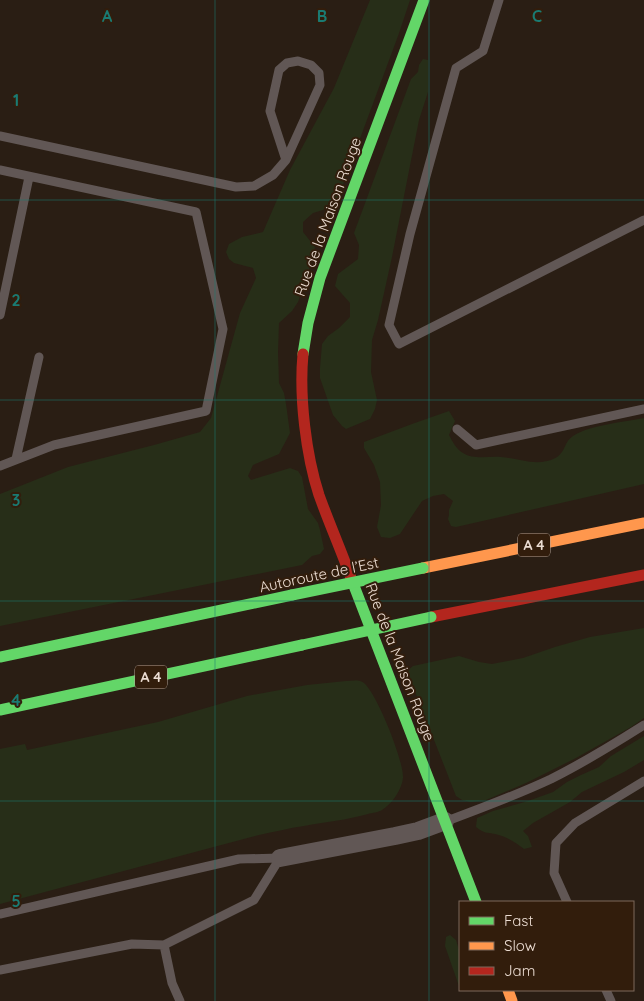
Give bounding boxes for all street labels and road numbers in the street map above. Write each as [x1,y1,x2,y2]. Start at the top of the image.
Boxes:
street label: Rue de la Maison Rouge [290,135,365,299]
road number: A 4 [518,534,550,556]
street label: Autoroute de l’Est [258,553,380,596]
street label: Rue de la Maison Rouge [362,580,439,744]
road number: A 4 [135,666,167,689]

